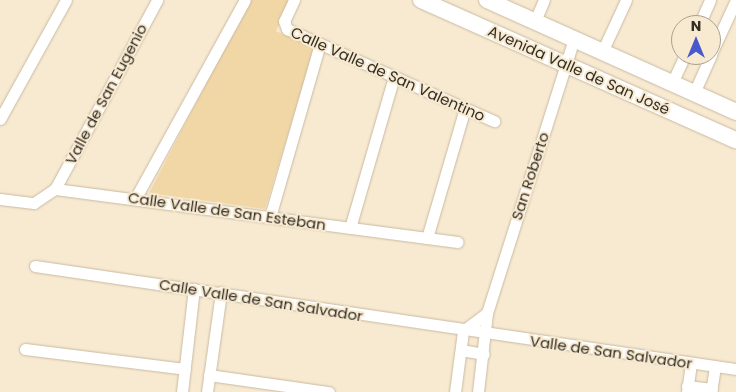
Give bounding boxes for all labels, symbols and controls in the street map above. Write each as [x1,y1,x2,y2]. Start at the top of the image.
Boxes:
north arrow [671,15,721,65]
text: N [691,16,701,36]
street label: Valle de San Eugenio [61,21,151,167]
street label: Avenida Valle de San José [485,22,673,118]
street label: Calle Valle de San Valentino [288,23,488,125]
street label: San Roberto [507,130,553,222]
street label: Calle Valle de San Esteban [127,188,327,234]
street label: Calle Valle de San Salvador [158,275,364,325]
street label: Valle de San Salvador [529,332,693,372]

